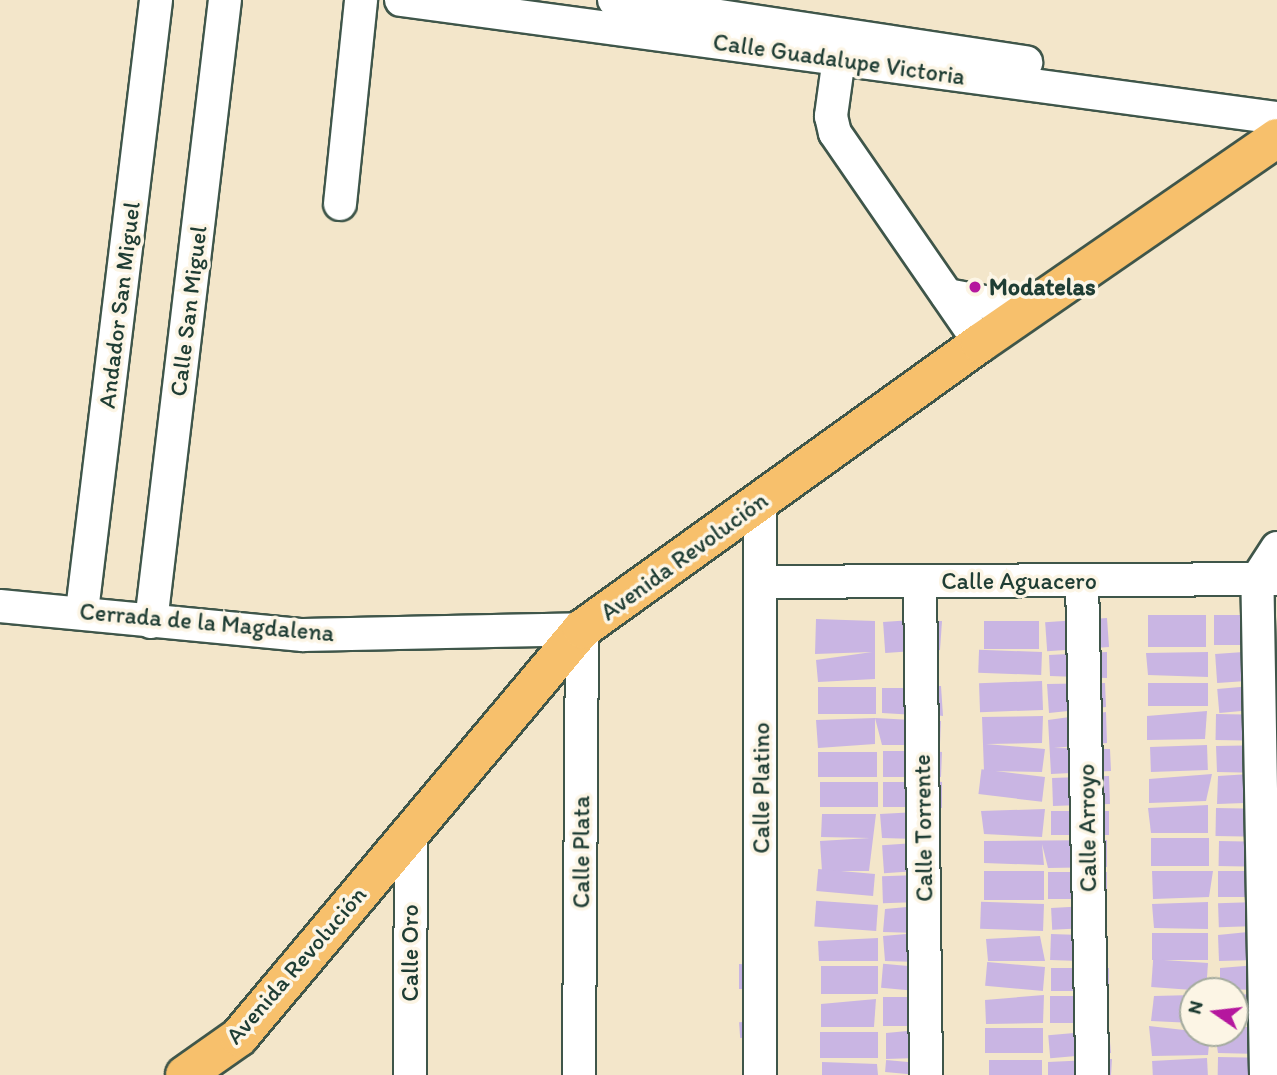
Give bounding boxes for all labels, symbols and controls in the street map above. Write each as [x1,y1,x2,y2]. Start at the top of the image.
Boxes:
street label: Calle Guadalupe Victoria [710,27,968,91]
street label: Andador San Miguel [92,200,146,410]
street label: Calle San Miguel [163,224,213,398]
place label: Modatelas [989,273,1096,301]
marker: Modatelas [967,279,983,295]
street label: Avenida Revolución [595,486,773,626]
street label: Calle Aguacero [941,567,1097,595]
street label: Cerrada de la Magdalena [78,597,336,647]
street label: Calle Platino [747,722,775,854]
street label: Calle Torrente [907,755,939,901]
street label: Calle Arroyo [1071,764,1103,892]
street label: Calle Plata [567,796,595,908]
street label: Avenida Revolución [220,880,372,1050]
street label: Calle Oro [396,904,424,1002]
north arrow [1179,977,1249,1047]
text: N [1182,998,1208,1016]

